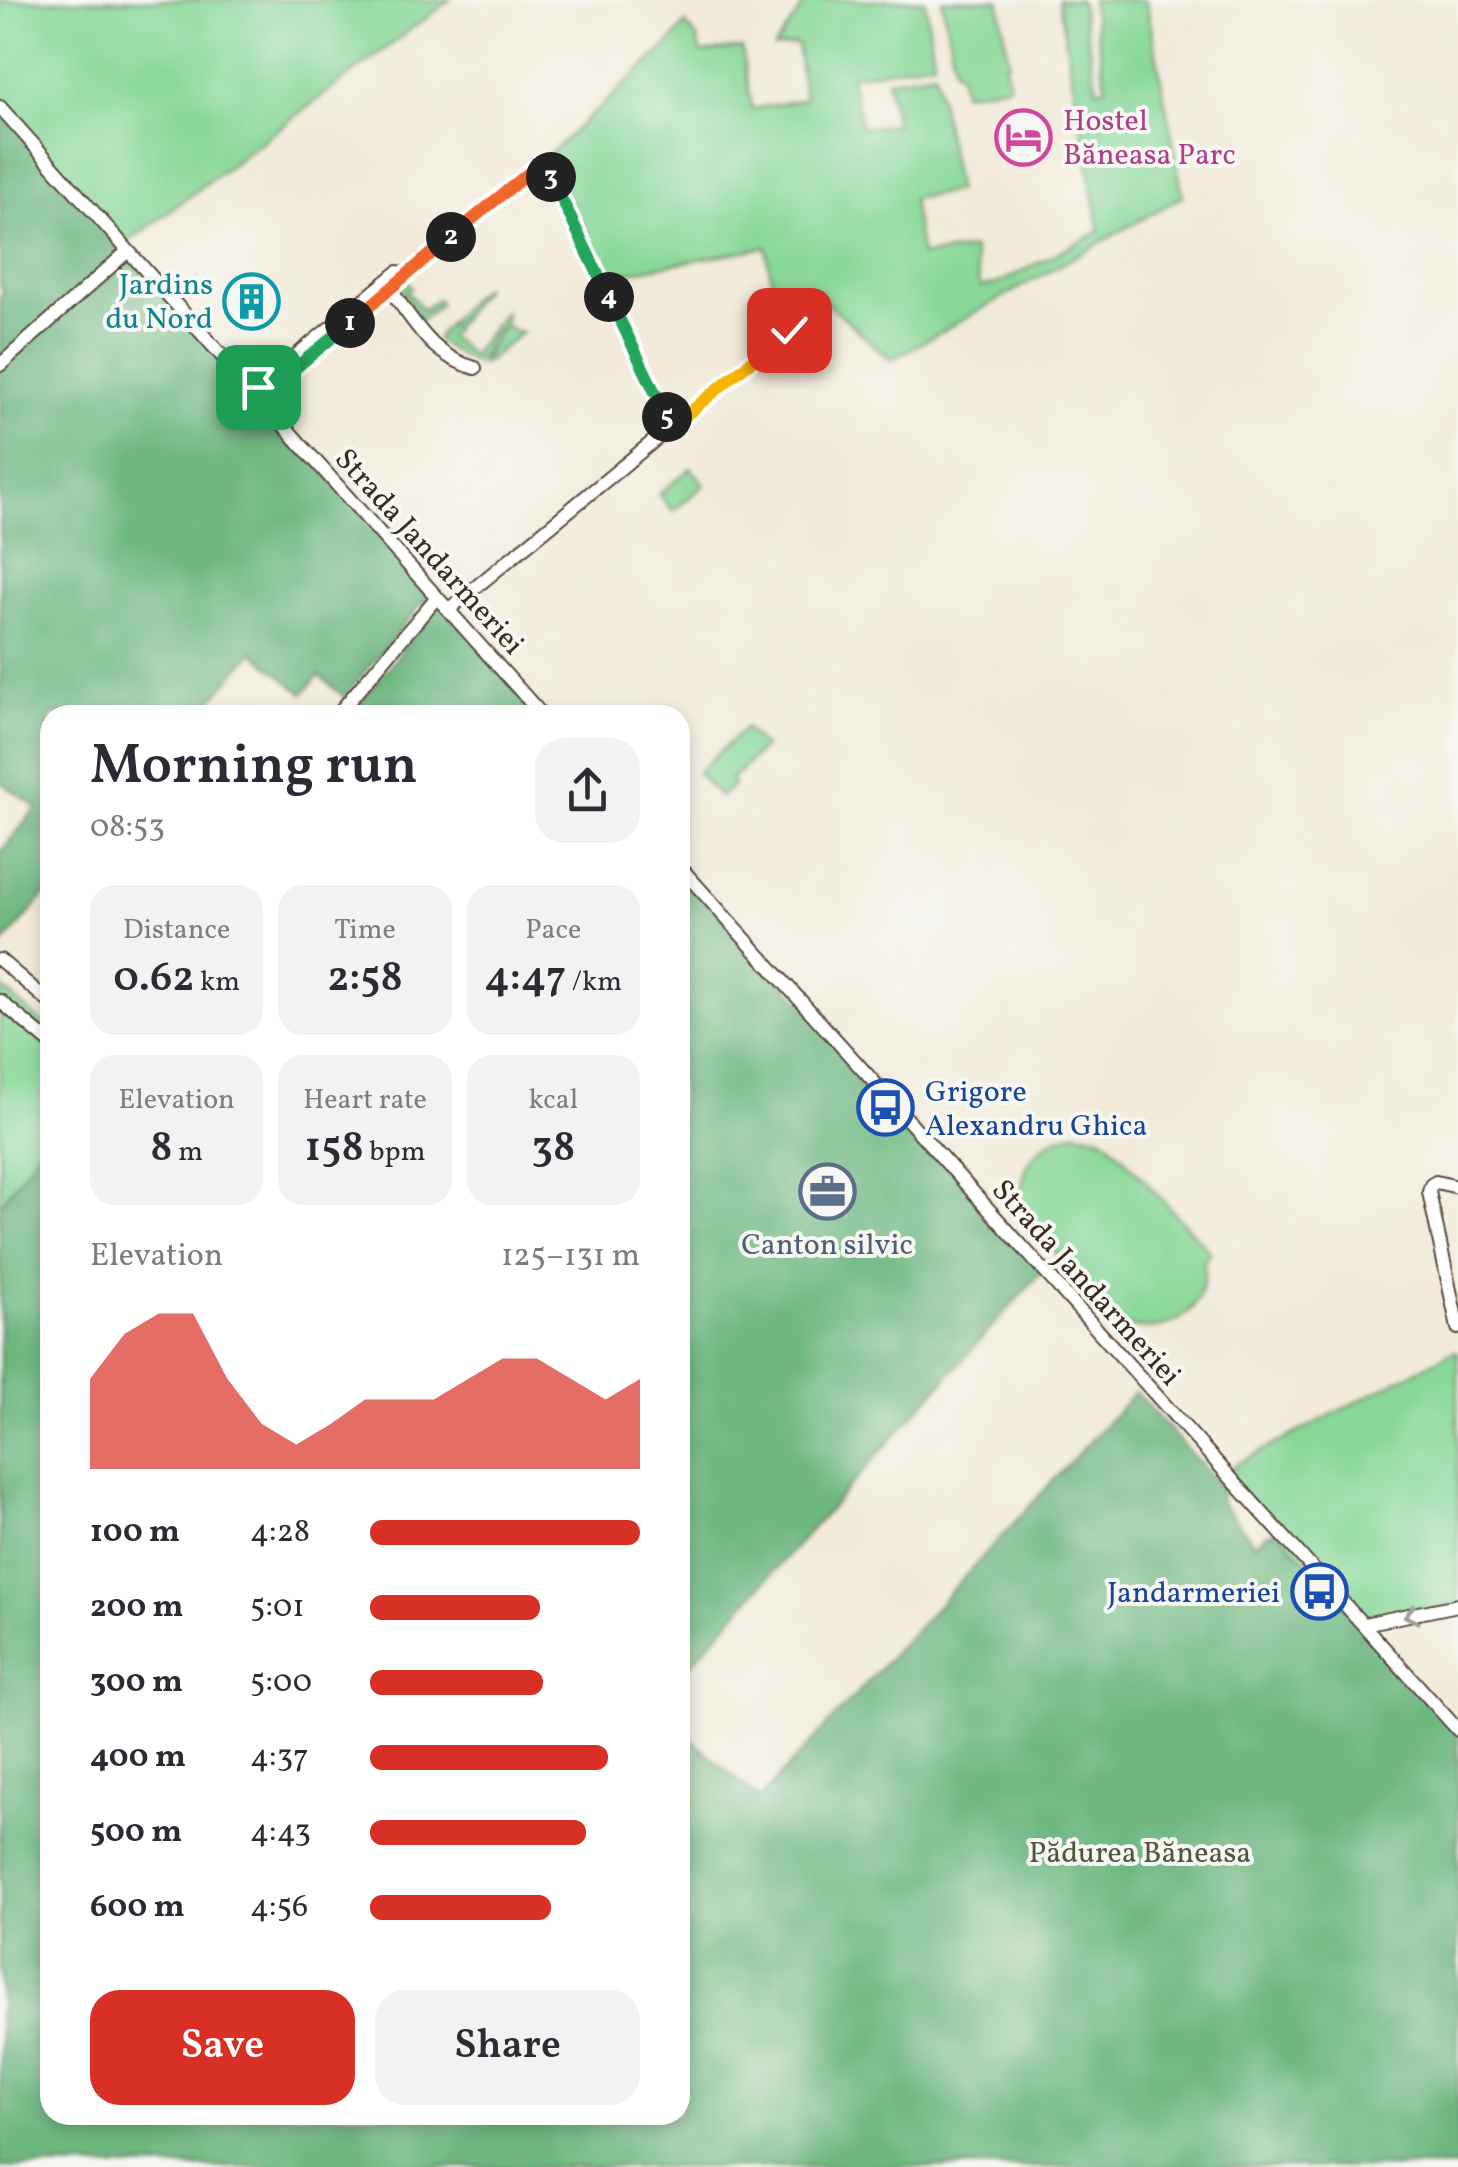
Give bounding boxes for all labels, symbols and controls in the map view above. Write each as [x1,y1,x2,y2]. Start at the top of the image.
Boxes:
place label: Hostel Băneasa Parc [1063,101,1236,177]
hotel icon: Hostel Băneasa Parc [994,107,1054,167]
pin: 3 [526,152,576,202]
text: 3 [544,157,558,196]
pin: 2 [426,212,476,262]
text: 2 [444,217,458,256]
place label: Jardins du Nord [105,265,213,341]
building icon: Jardins du Nord [222,271,282,331]
pin: 4 [584,272,634,322]
text: 4 [601,277,617,316]
pin [747,288,832,373]
pin: 1 [325,298,375,348]
text: 1 [344,303,356,342]
icon: check [762,303,817,358]
pin [216,345,301,430]
icon: arrive [231,360,286,415]
pin: 5 [642,392,692,442]
text: 5 [660,397,674,436]
street label: Strada Jandarmeriei [324,440,533,665]
text: Morning run [90,730,418,806]
button: share [535,738,640,843]
text: 08:53 [90,806,165,850]
text: Distance [123,911,230,950]
text: Time [334,911,396,950]
text: Pace [525,911,581,950]
text: 0.62 [113,950,194,1009]
text: 2:58 [327,950,403,1009]
text: 4:47 [485,950,566,1009]
text: km [194,963,240,1002]
text: /km [566,963,622,1002]
place label: Grigore Alexandru Ghica [925,1072,1147,1148]
bus stop icon: Grigore Alexandru Ghica [856,1078,916,1138]
text: Elevation [118,1081,235,1120]
text: Heart rate [303,1081,427,1120]
text: kcal [528,1081,578,1120]
text: 8 [150,1120,173,1179]
text: 158 [305,1120,364,1179]
text: 38 [531,1120,575,1179]
text: m [173,1133,203,1172]
text: bpm [364,1133,425,1172]
office icon: Canton silvic [797,1162,857,1222]
street label: Strada Jandarmeriei [981,1171,1190,1396]
place label: Canton silvic [741,1225,913,1267]
text: Elevation [90,1235,223,1279]
text: 125–131 m [501,1235,640,1279]
text: 100 m [90,1511,180,1555]
text: 4:28 [250,1511,310,1555]
bus stop icon: Jandarmeriei [1289,1562,1349,1622]
place label: Jandarmeriei [1107,1573,1280,1615]
text: 200 m [90,1586,184,1630]
text: 5:01 [250,1586,305,1630]
one-way arrow [1403,1603,1420,1624]
text: 300 m [90,1661,183,1705]
text: 5:00 [250,1661,312,1705]
text: 400 m [90,1736,186,1780]
text: 4:37 [250,1736,309,1780]
text: 500 m [90,1811,182,1855]
text: 4:43 [250,1811,311,1855]
park label: Pădurea Băneasa [1029,1833,1251,1875]
text: 600 m [90,1886,185,1930]
text: 4:56 [250,1886,308,1930]
button: Save [90,1990,355,2105]
button: Share [375,1990,640,2105]

